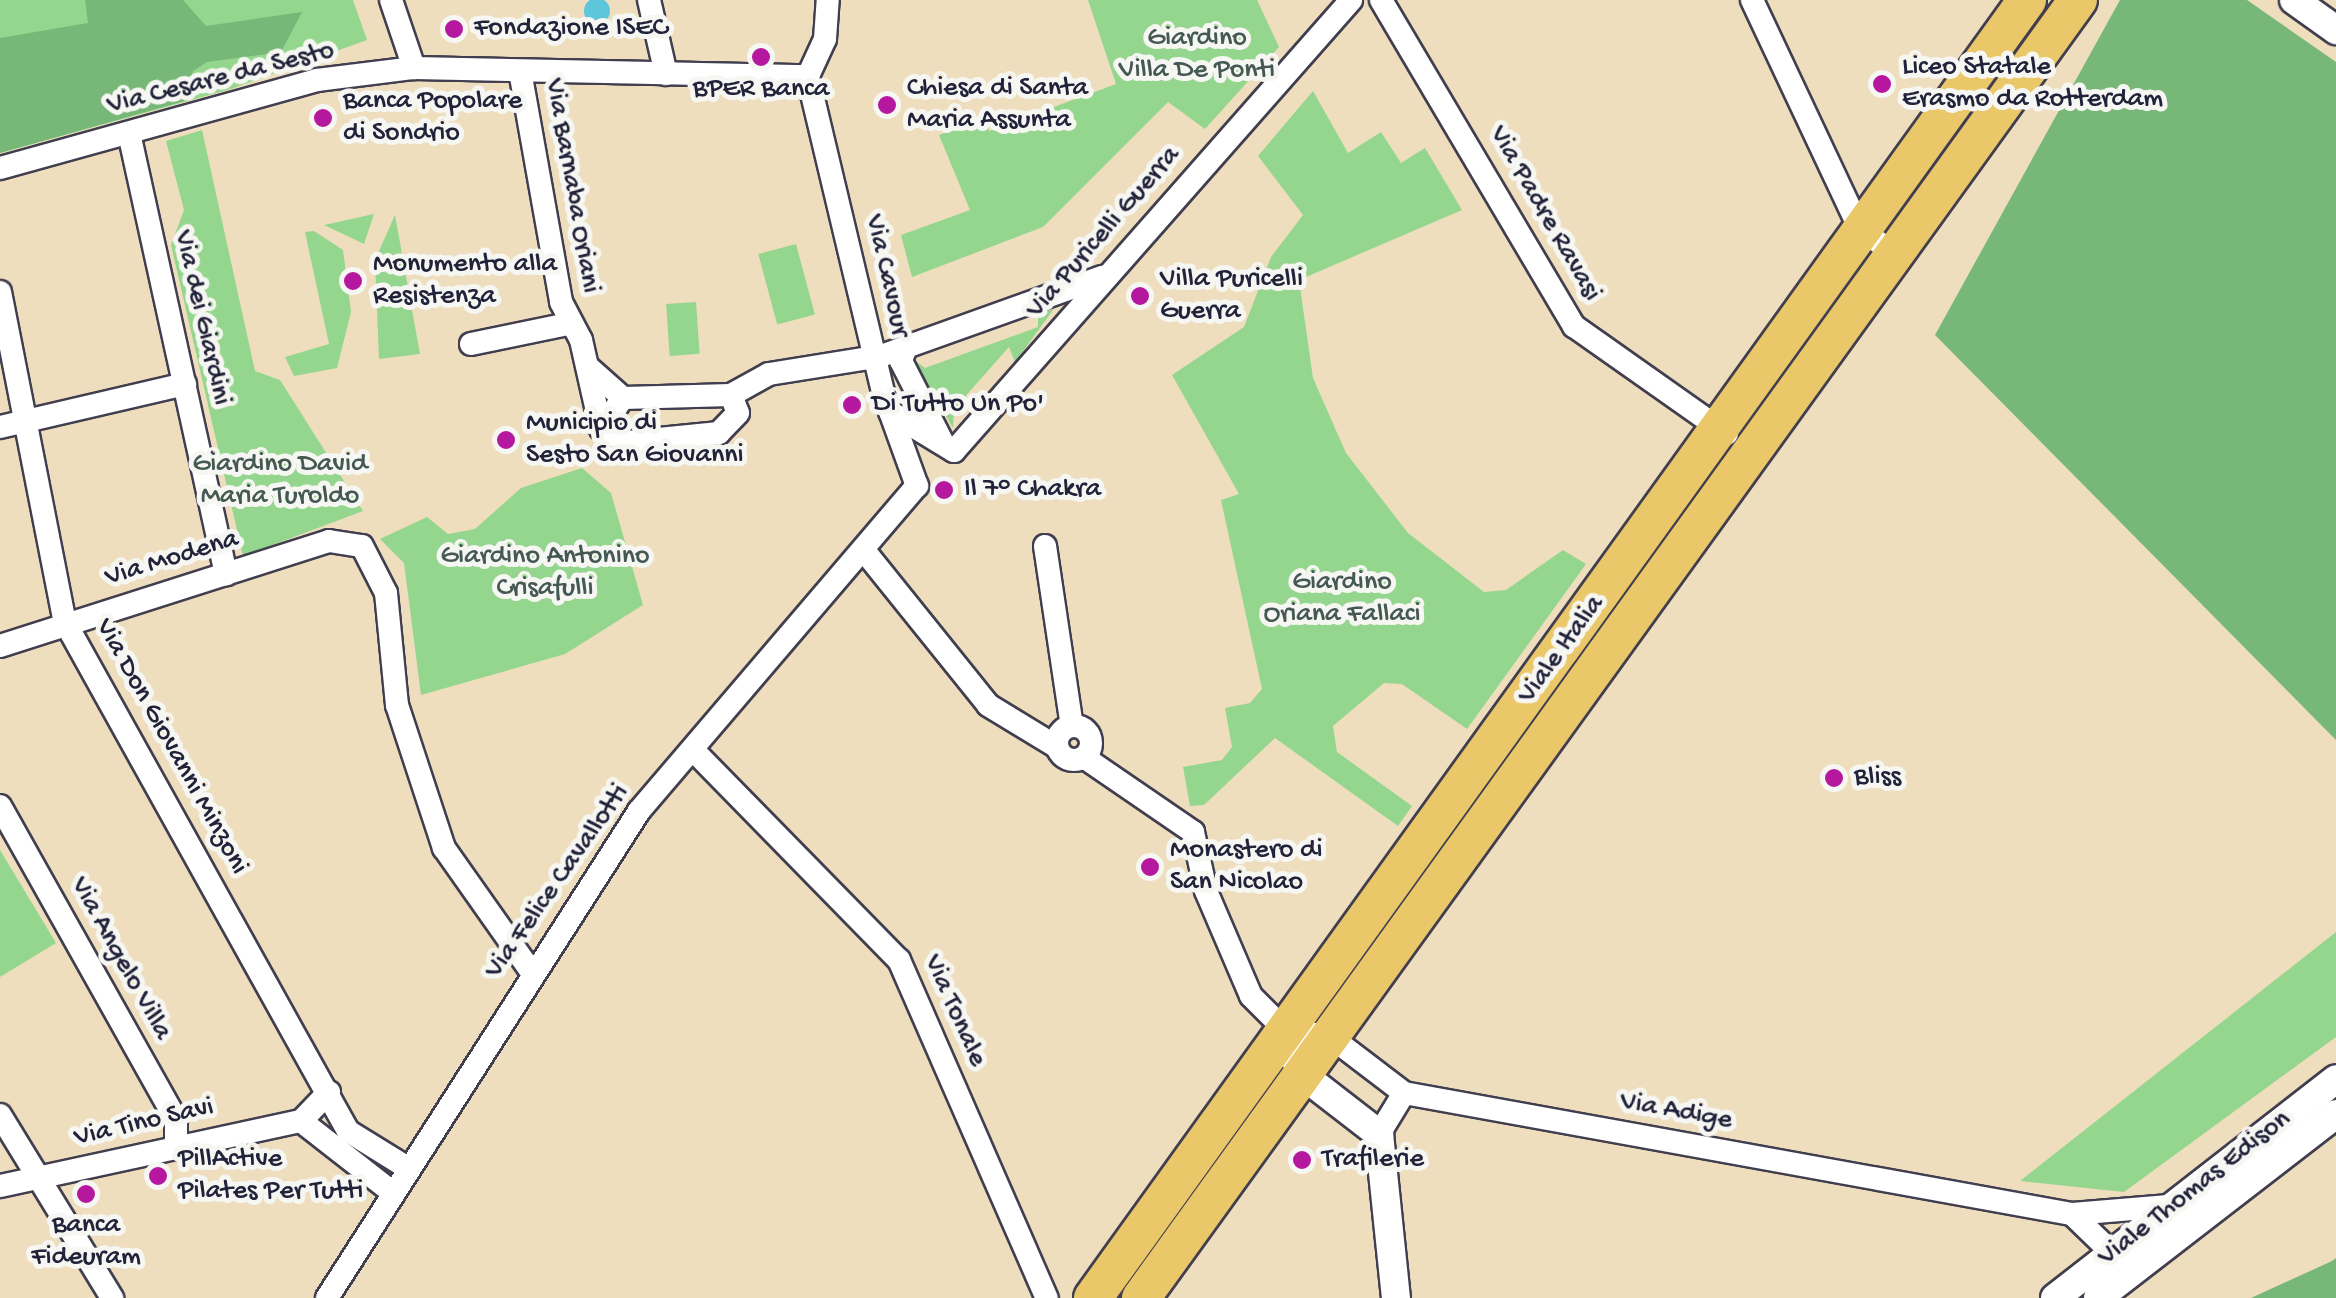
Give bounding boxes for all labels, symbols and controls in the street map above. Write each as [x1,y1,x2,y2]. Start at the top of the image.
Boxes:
place label: Fondazione ISEC [474,12,668,46]
marker: Fondazione ISEC [443,18,465,40]
park label: Giardino Villa De Ponti [1119,22,1275,88]
street label: Via Cesare da Sesto [104,35,338,123]
marker: BPER Banca [750,46,772,68]
place label: Liceo Statale Erasmo da Rotterdam [1902,51,2163,117]
place label: Chiesa di Santa Maria Assunta [907,72,1088,138]
place label: BPER Banca [693,73,829,107]
marker: Liceo Statale Erasmo da Rotterdam [1871,73,1893,95]
street label: Via Barnaba Oriani [536,76,606,296]
place label: Banca Popolare di Sondrio [343,85,522,151]
marker: Chiesa di Santa Maria Assunta [876,94,898,116]
marker: Banca Popolare di Sondrio [312,107,334,129]
street label: Via Padre Ravasi [1480,120,1608,308]
street label: Via Puricelli Guerra [1020,140,1188,326]
street label: Via Cavour [856,212,916,340]
street label: Via dei Giardini [165,227,237,409]
place label: Monumento alla Resistenza [373,248,557,314]
place label: Villa Puricelli Guerra [1160,263,1303,329]
marker: Monumento alla Resistenza [342,270,364,292]
marker: Villa Puricelli Guerra [1129,285,1151,307]
place label: Di Tutto Un Po' [872,388,1044,422]
marker: Di Tutto Un Po' [841,394,863,416]
place label: Municipio di Sesto San Giovanni [526,407,744,473]
marker: Municipio di Sesto San Giovanni [495,429,517,451]
park label: Giardino David Maria Turoldo [193,448,367,514]
place label: Il 7° Chakra [964,473,1101,507]
marker: Il 7° Chakra [933,479,955,501]
street label: Via Modena [101,523,243,595]
park label: Giardino Antonino Crisafulli [440,540,650,606]
park label: Giardino Oriana Fallaci [1263,566,1421,632]
street label: Viale Italia [1511,589,1613,711]
street label: Via Don Giovanni Minzoni [87,613,255,881]
place label: Bliss [1854,761,1901,795]
marker: Bliss [1823,767,1845,789]
street label: Via Felice Cavallotti [478,778,638,986]
place label: Monastero di San Nicolao [1170,834,1323,900]
marker: Monastero di San Nicolao [1139,856,1161,878]
street label: Via Angelo Villa [61,872,179,1046]
street label: Via Tonale [915,950,993,1072]
street label: Via Adige [1617,1086,1735,1138]
street label: Via Tino Savi [71,1091,217,1155]
street label: Viale Thomas Edison [2092,1103,2298,1275]
place label: PillActive Pilates Per Tutti [178,1143,363,1209]
place label: Trafilerie [1322,1143,1424,1177]
marker: Trafilerie [1291,1149,1313,1171]
marker: PillActive Pilates Per Tutti [147,1165,169,1187]
marker: Banca Fideuram [75,1183,97,1205]
place label: Banca Fideuram [31,1209,141,1275]

